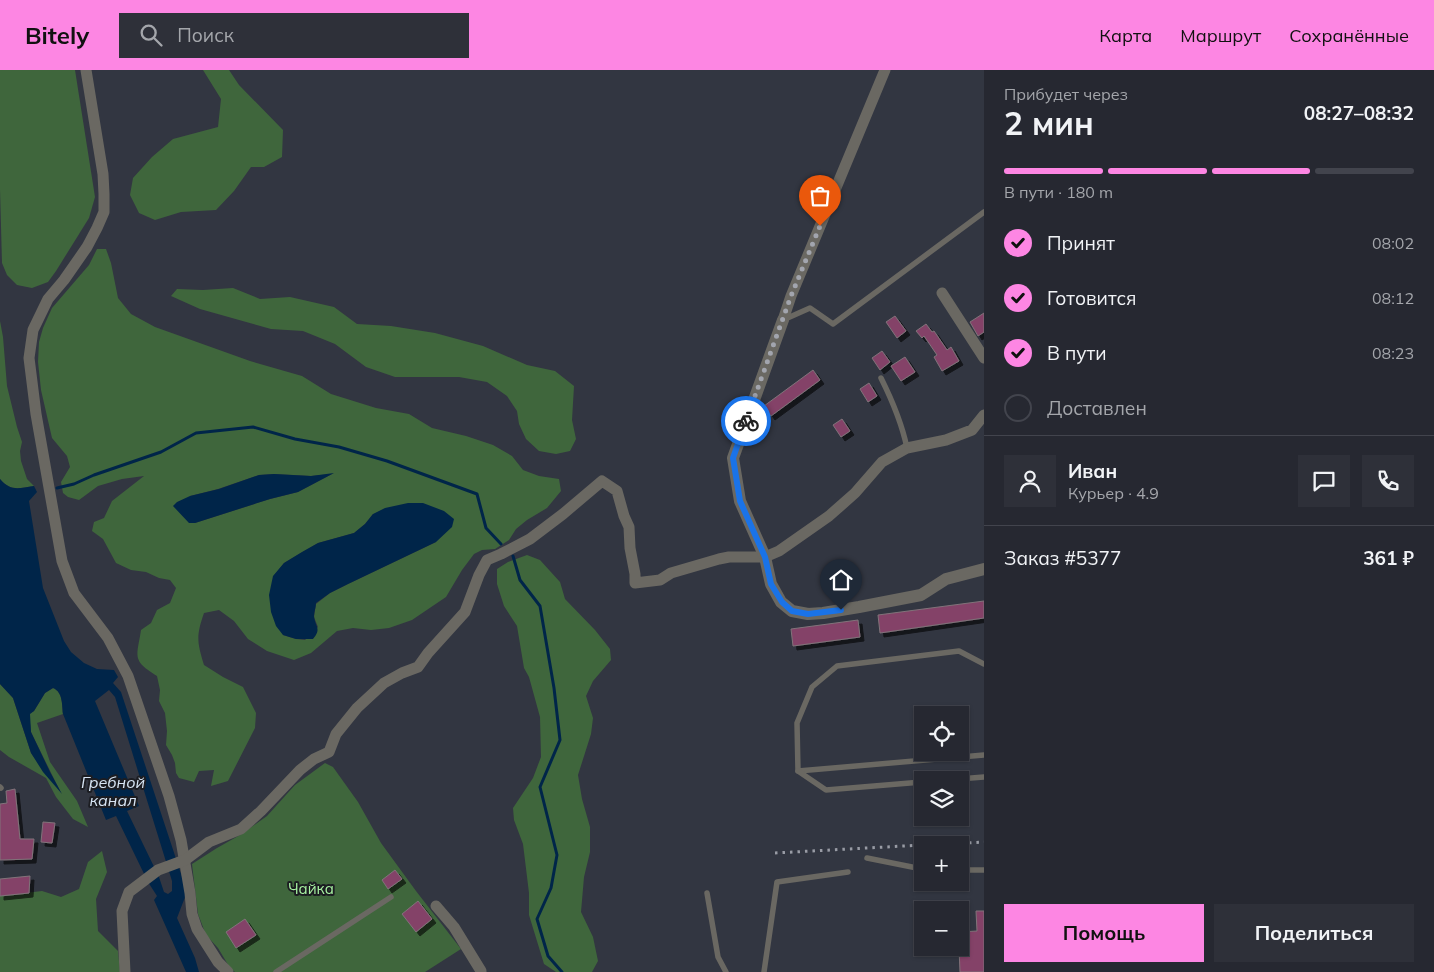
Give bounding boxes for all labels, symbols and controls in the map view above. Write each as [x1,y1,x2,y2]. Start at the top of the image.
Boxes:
search box [119,13,469,58]
text: Bitely [25,20,89,50]
icon: search [137,21,165,49]
text: Поиск [177,23,234,47]
text: Карта [1099,24,1152,47]
text: Маршрут [1180,24,1261,47]
text: Сохранённые [1289,24,1409,47]
text: Прибудет через [1004,84,1128,104]
text: 08:27–08:32 [1304,101,1414,125]
text: 2 мин [1004,103,1094,143]
pin [799,175,841,226]
icon: bag [806,182,834,210]
text: В пути · 180 m [1004,182,1113,202]
icon: check [1004,229,1032,257]
text: Принят [1047,231,1115,255]
text: 08:02 [1372,233,1414,253]
icon: check [1004,284,1032,312]
text: Готовится [1047,286,1137,310]
text: 08:12 [1372,288,1414,308]
icon: check [1004,339,1032,367]
text: В пути [1047,341,1106,365]
text: 08:23 [1372,343,1414,363]
courier [721,396,771,446]
text: Доставлен [1047,396,1147,420]
icon: bike [732,407,760,435]
button: person [1004,455,1056,507]
button: chat [1298,455,1350,507]
button: phone [1362,455,1414,507]
text: Иван [1068,459,1117,483]
text: Курьер · 4.9 [1068,483,1159,503]
text: Заказ #5377 [1004,546,1121,570]
text: 361 ₽ [1363,546,1414,570]
pin [820,559,862,610]
icon: home [827,566,855,594]
map controls [914,706,969,956]
button: locate [914,706,969,761]
button: layers [914,771,969,826]
water label: Гребной канал [81,772,145,810]
button: + [914,836,969,891]
park label: Чайка [288,879,334,898]
button: − [914,901,969,956]
button: Помощь [1004,904,1204,962]
button: Поделиться [1214,904,1414,962]

